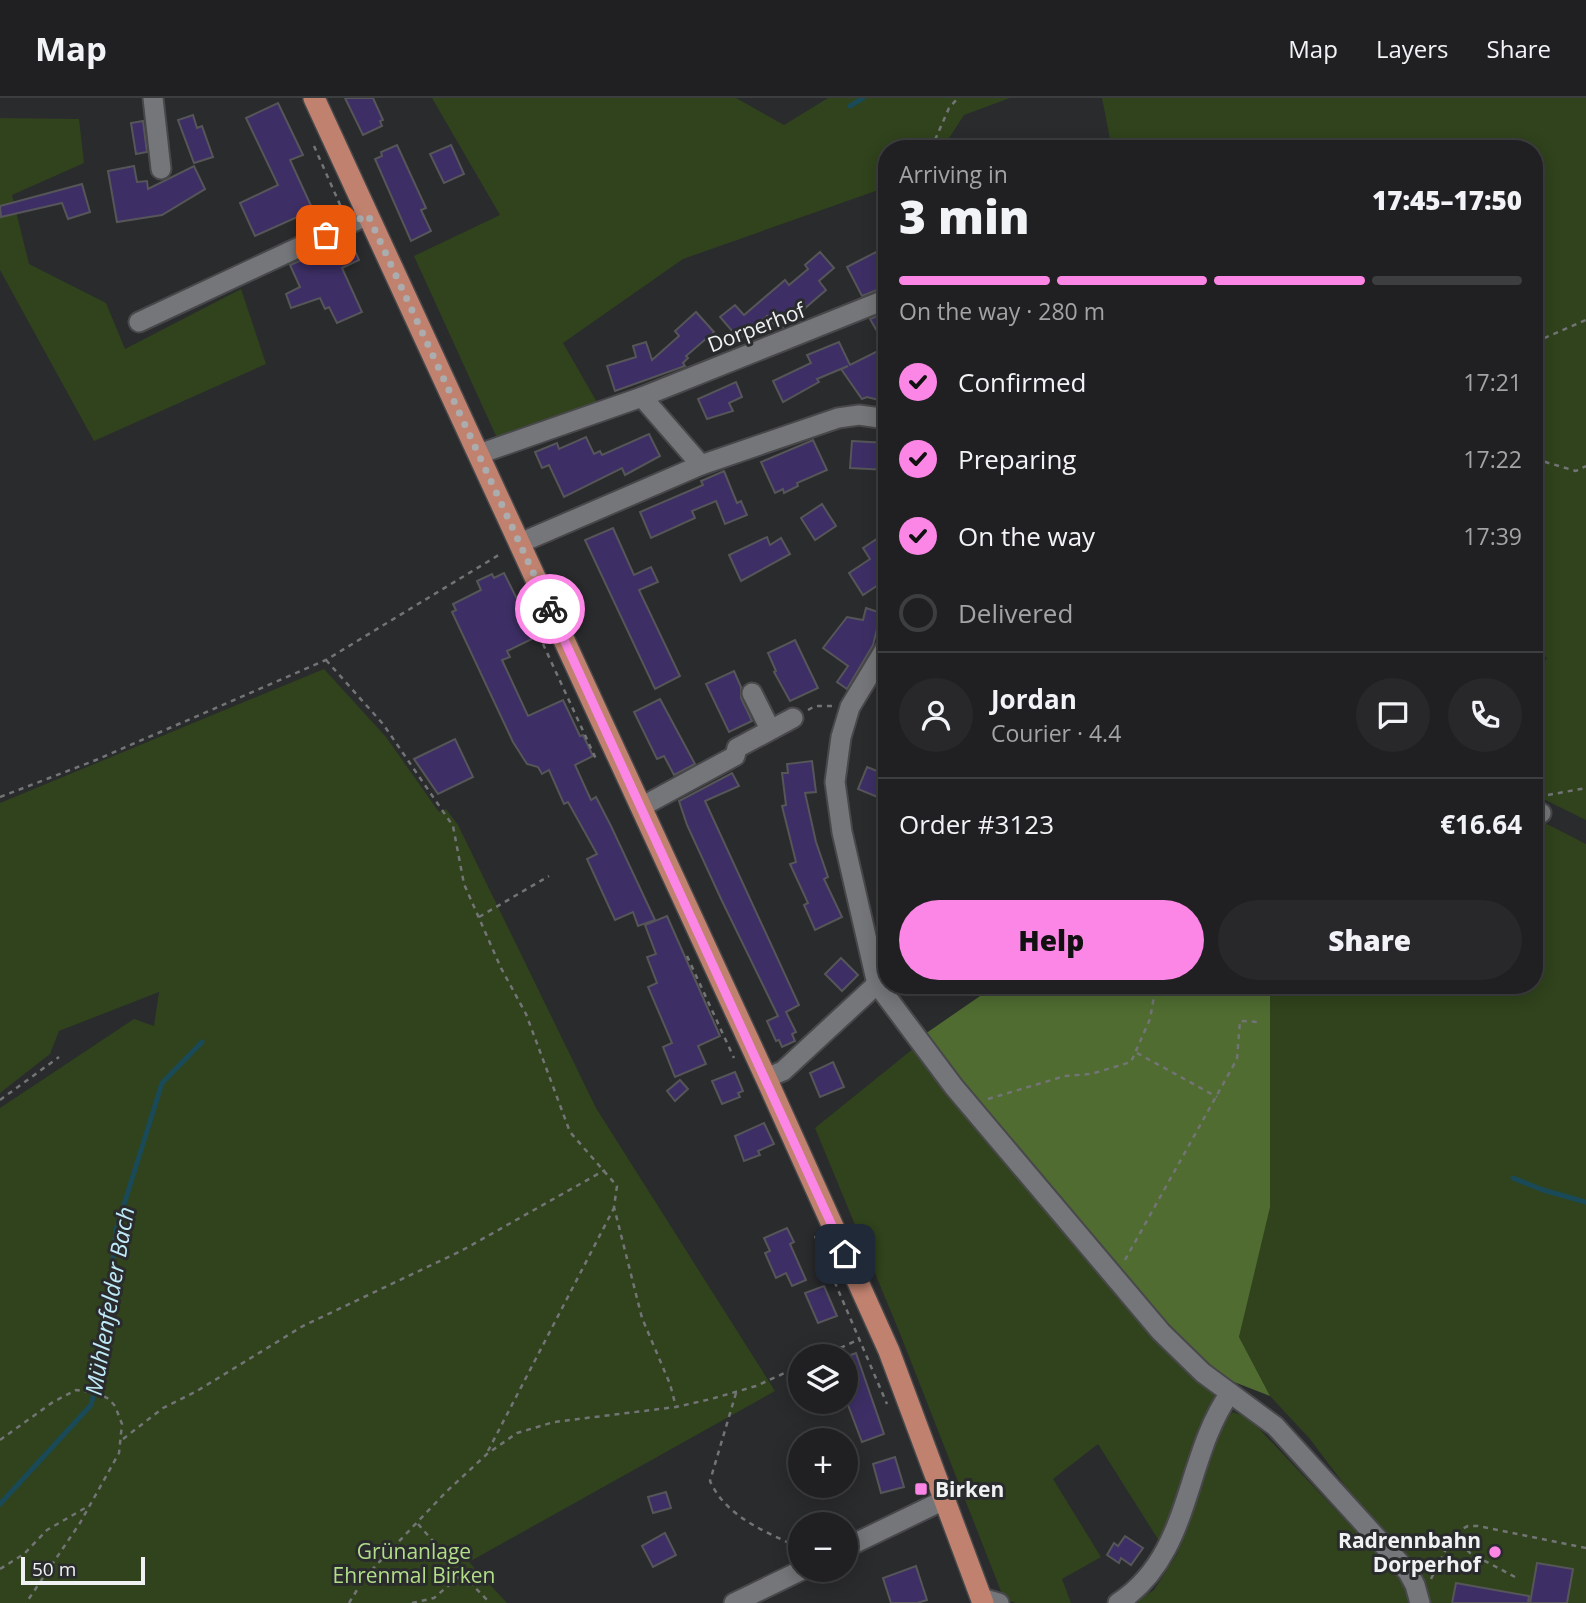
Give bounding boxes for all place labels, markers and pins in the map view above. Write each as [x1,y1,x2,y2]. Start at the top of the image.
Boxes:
pin [296,205,356,265]
pin [815,1224,875,1284]
place label: Birken [935,1475,1004,1503]
marker: Birken [913,1481,929,1497]
place label: Radrennbahn Dorperhof [1338,1526,1483,1578]
marker: Radrennbahn Dorperhof [1487,1544,1503,1560]

